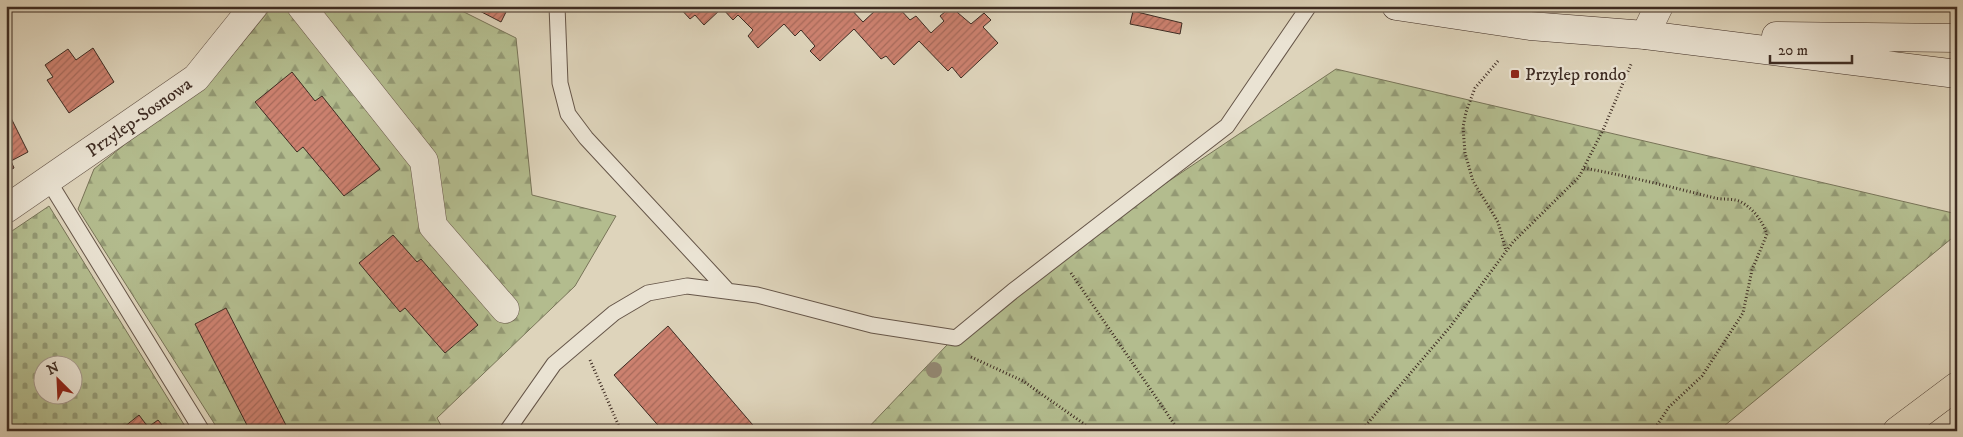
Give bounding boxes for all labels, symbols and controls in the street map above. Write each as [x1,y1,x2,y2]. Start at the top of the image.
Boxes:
scale bar [1770,32,1853,64]
text: 20 m [1778,41,1808,60]
place label: Przylep rondo [1525,64,1627,86]
marker: Przylep rondo [1509,68,1521,80]
street label: Przylep-Sosnowa [83,73,197,162]
north arrow [32,354,82,404]
text: N [44,358,62,380]

